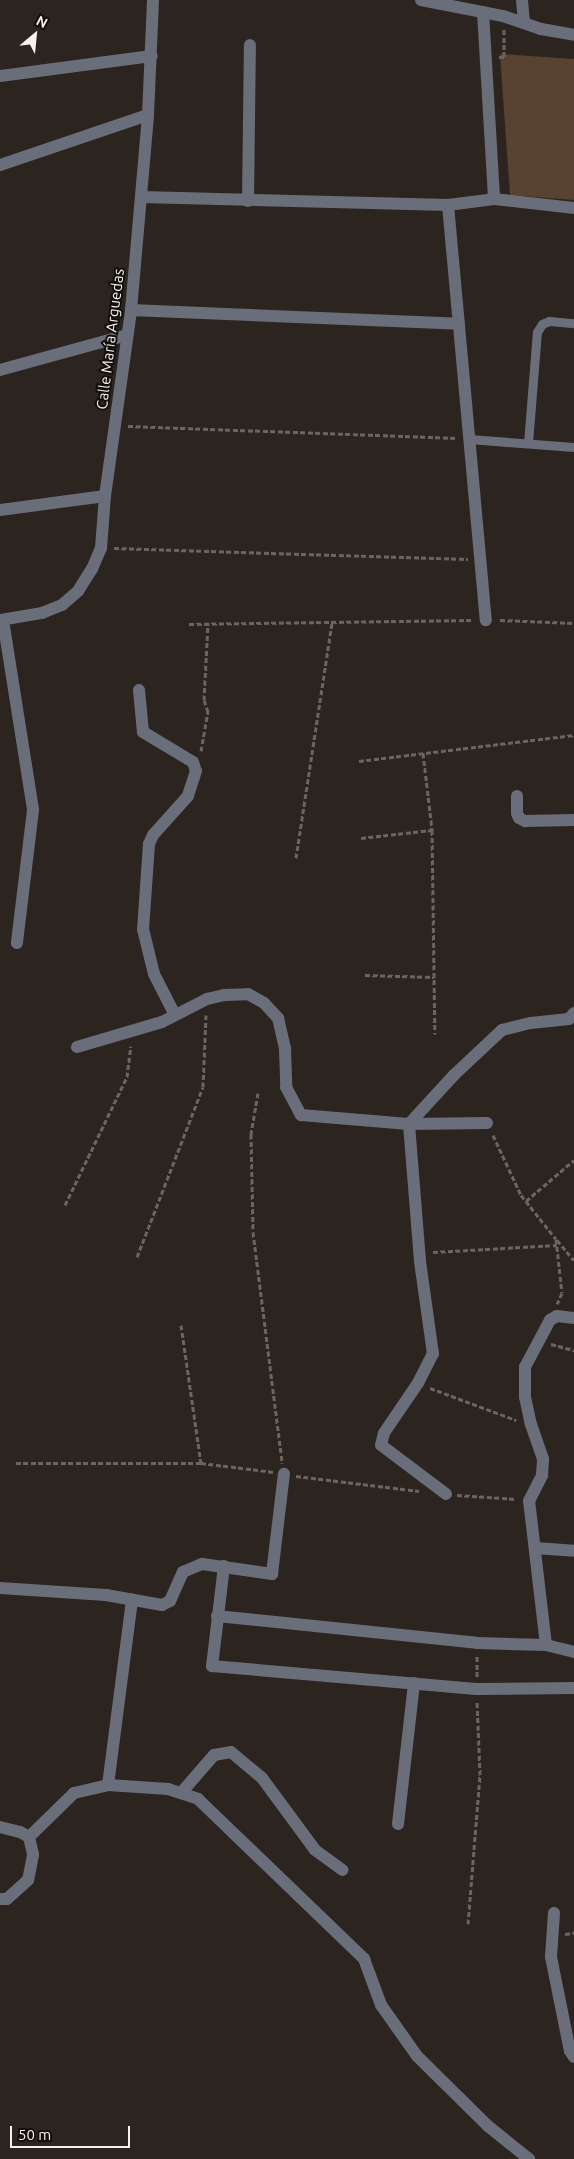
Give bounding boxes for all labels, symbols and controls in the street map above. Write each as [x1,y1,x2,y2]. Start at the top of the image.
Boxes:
north arrow [10,10,60,60]
text: N [34,12,50,31]
street label: Calle María Arguedas [92,268,128,410]
scale bar [12,2116,132,2148]
text: 50 m [18,2126,51,2143]

